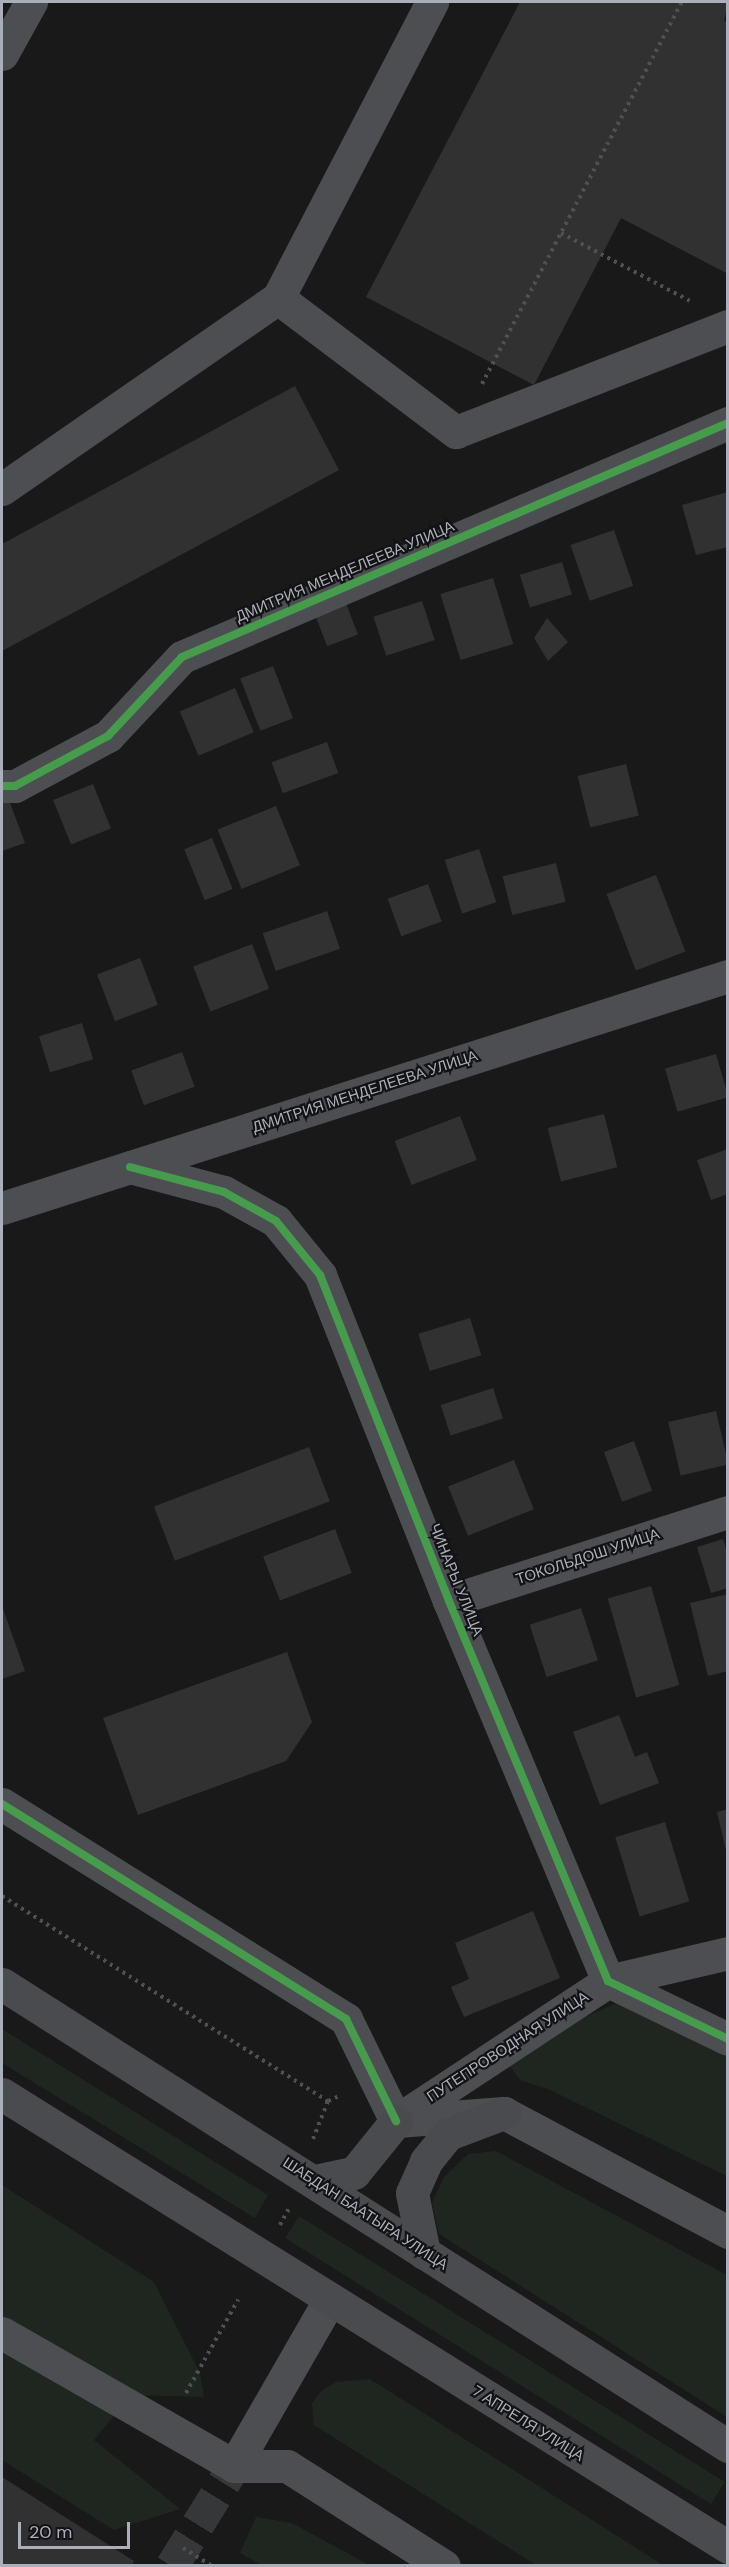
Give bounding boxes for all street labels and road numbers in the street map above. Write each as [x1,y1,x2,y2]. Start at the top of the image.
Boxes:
street label: ДМИТРИЯ МЕНДЕЛЕЕВА УЛИЦА [233,518,457,626]
street label: ДМИТРИЯ МЕНДЕЛЕЕВА УЛИЦА [250,1047,480,1137]
street label: ЧИНАРЫ УЛИЦА [425,1521,487,1639]
street label: ТОКОЛЬДОШ УЛИЦА [514,1525,662,1589]
street label: ПУТЕПРОВОДНАЯ УЛИЦА [424,1988,592,2106]
street label: ШАБДАН БААТЫРА УЛИЦА [279,2154,451,2274]
street label: 7 АПРЕЛЯ УЛИЦА [469,2382,587,2466]

